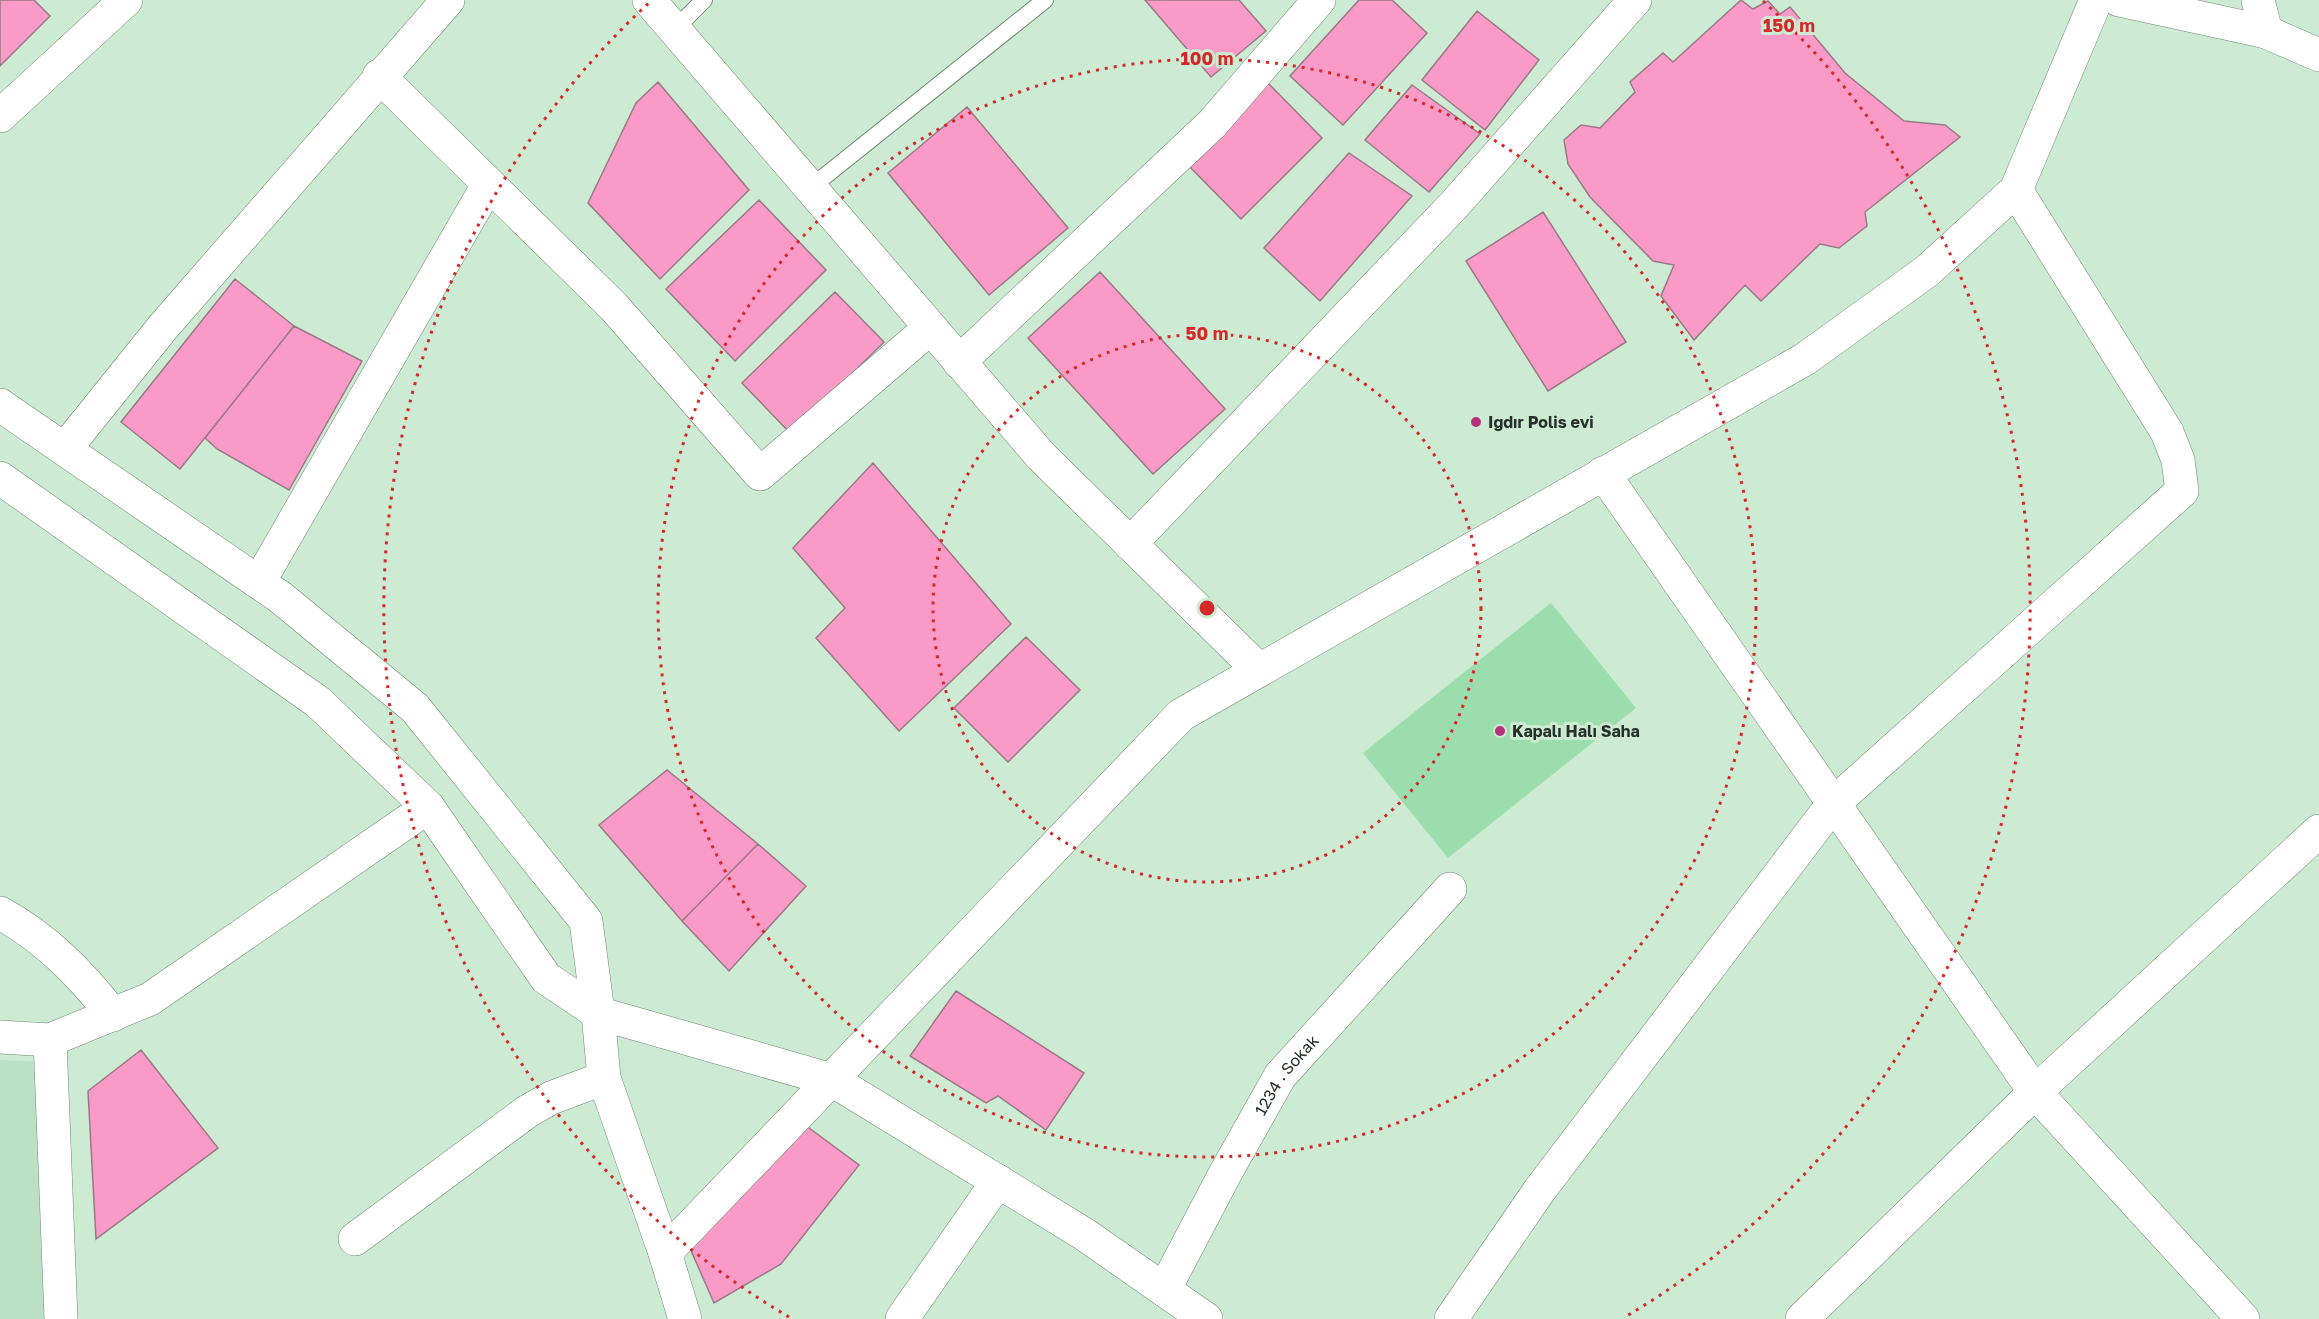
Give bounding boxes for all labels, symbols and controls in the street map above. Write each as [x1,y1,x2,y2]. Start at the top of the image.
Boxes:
text: 150 m [1763,14,1815,36]
text: 100 m [1181,47,1233,69]
text: 50 m [1186,322,1228,344]
place label: Iğdır Polis evi [1488,412,1594,432]
marker: Iğdır Polis evi [1469,415,1483,429]
centre of rings [1197,598,1217,618]
place label: Kapalı Halı Saha [1512,721,1640,741]
marker: Kapalı Halı Saha [1493,724,1507,738]
street label: 1234 . Sokak [1250,1030,1323,1119]

